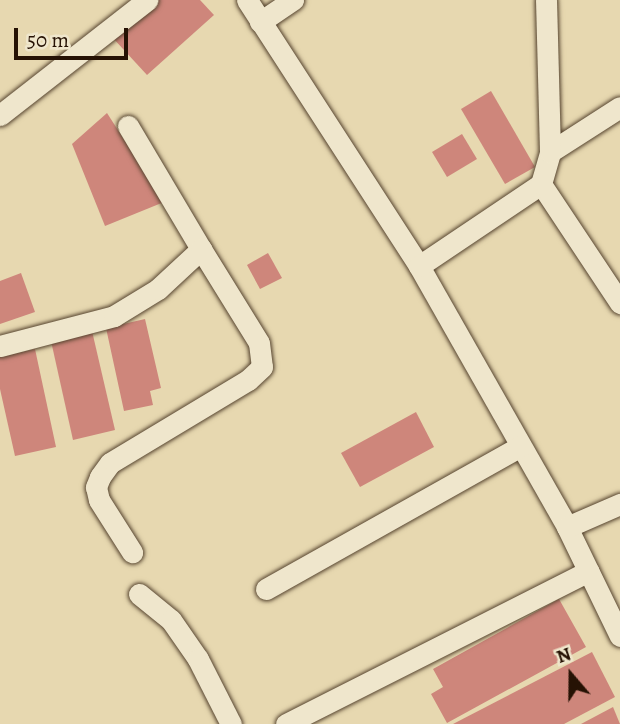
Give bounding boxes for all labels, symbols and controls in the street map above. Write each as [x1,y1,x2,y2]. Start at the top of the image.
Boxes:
scale bar [18,14,131,58]
text: 50 m [27,26,69,54]
north arrow [536,640,606,710]
text: N [553,641,575,670]

